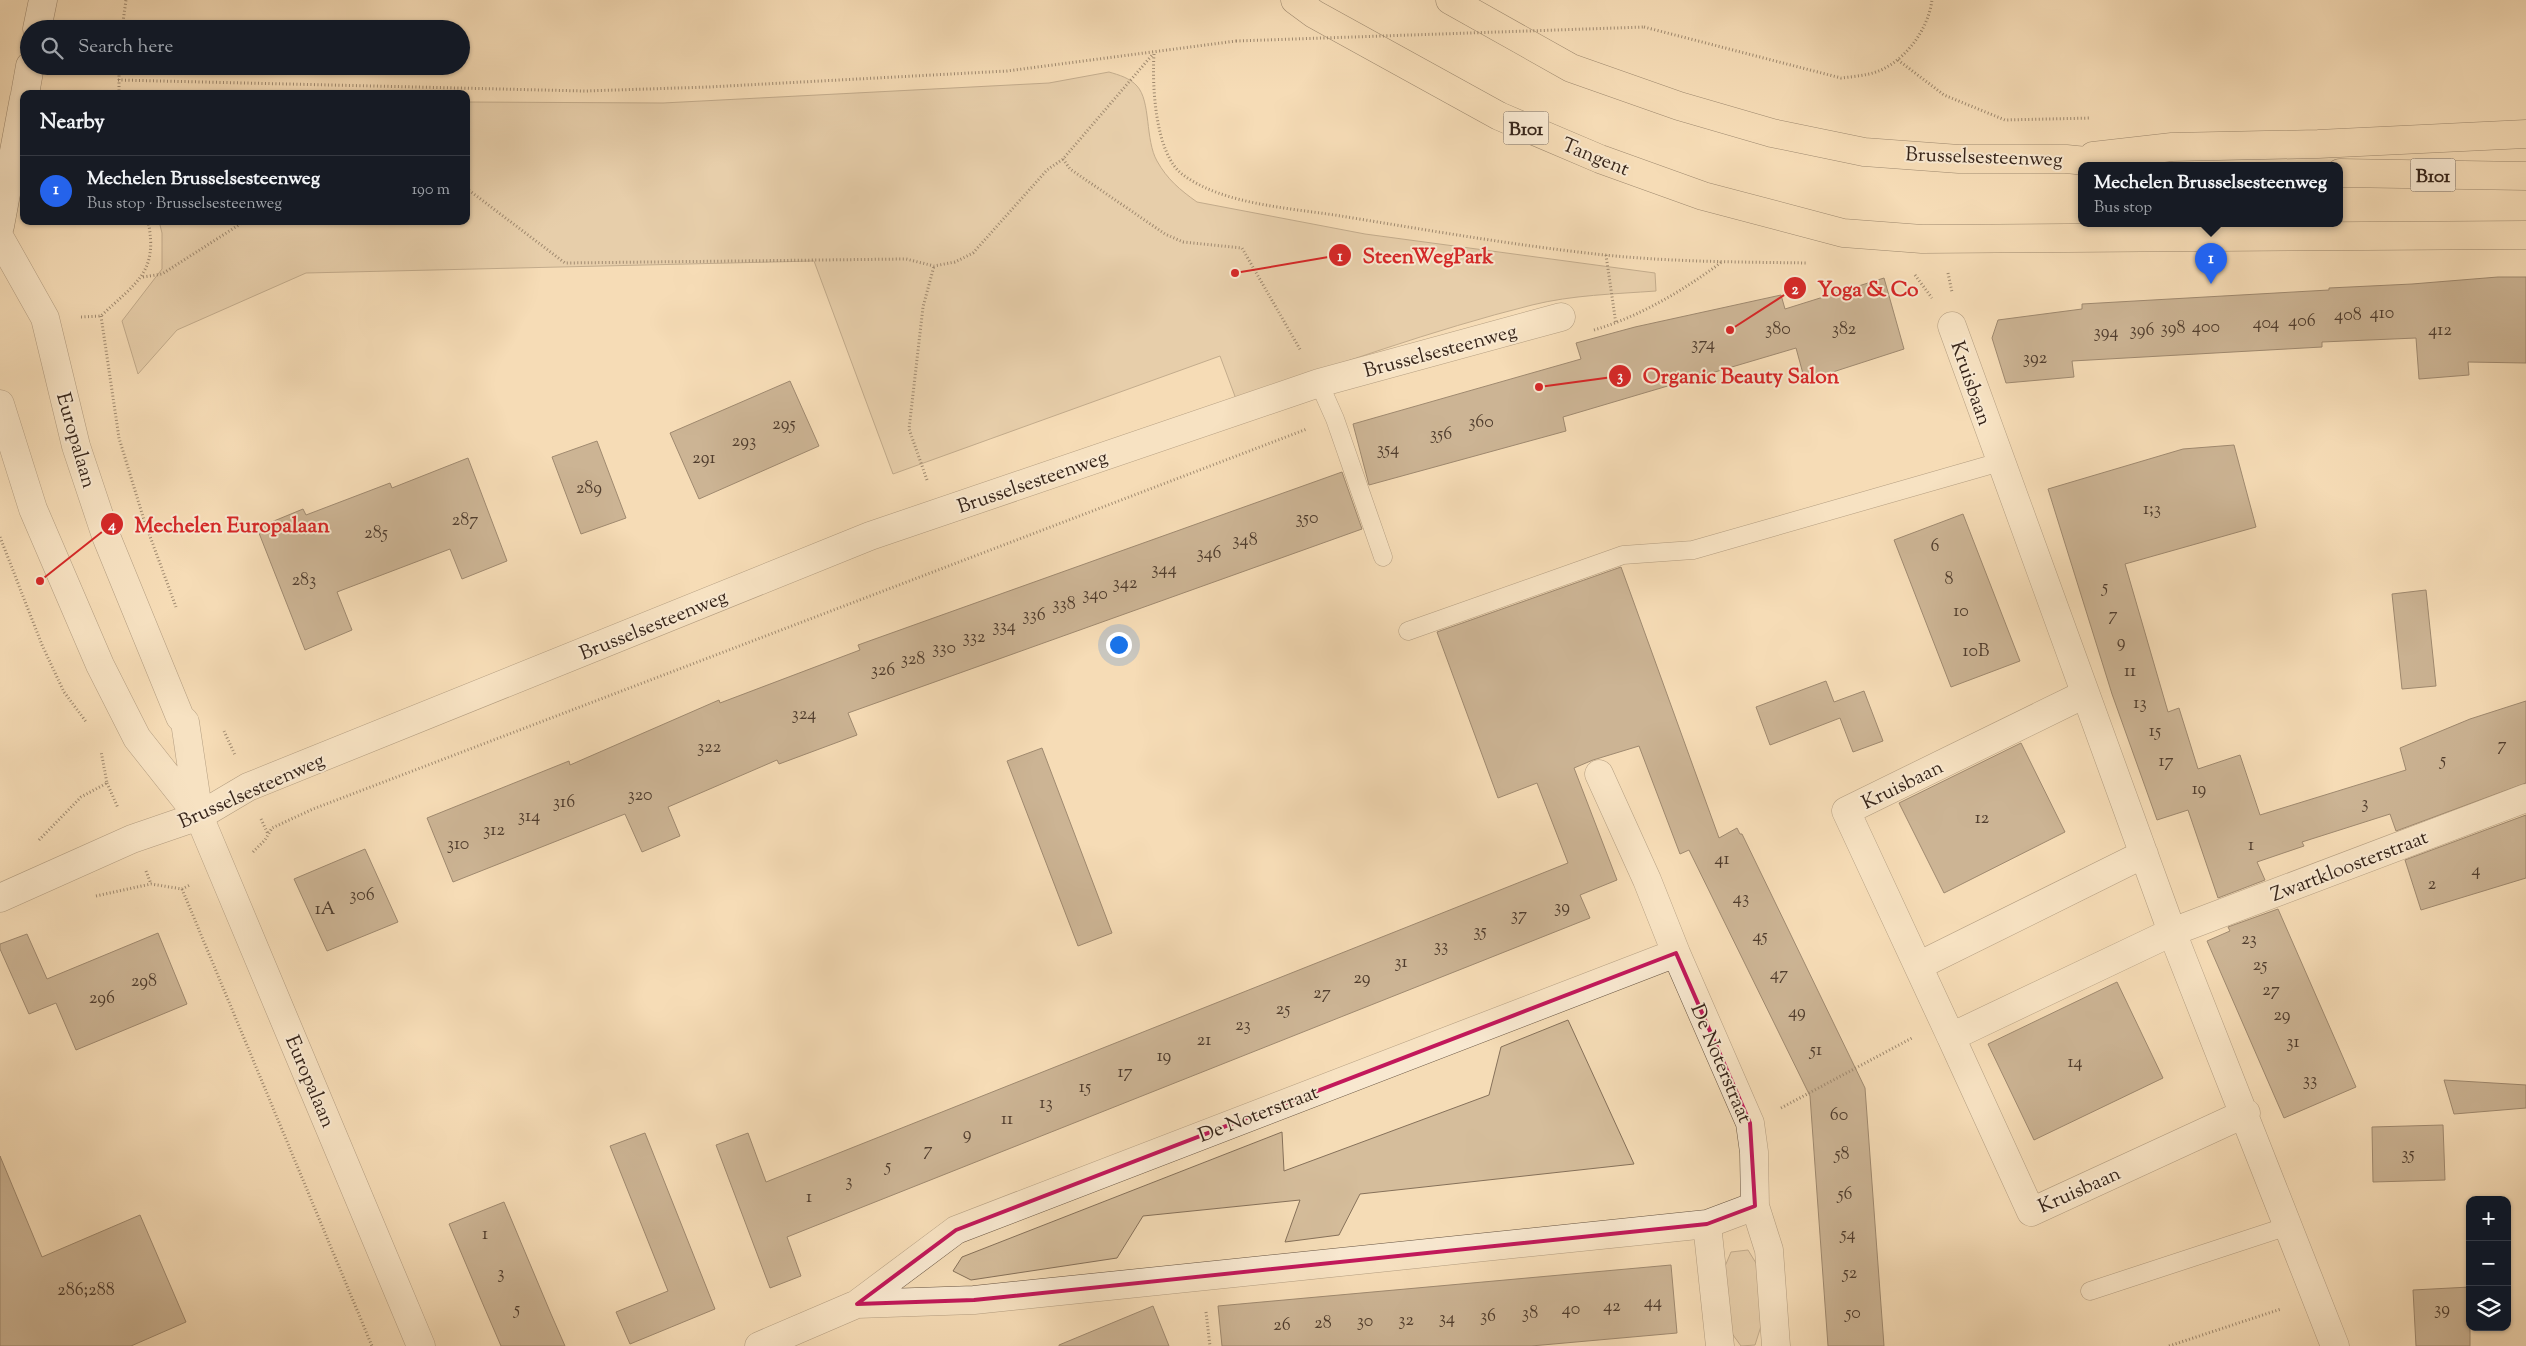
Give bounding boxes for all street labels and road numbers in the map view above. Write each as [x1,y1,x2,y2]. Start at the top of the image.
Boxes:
road number: B101 [1504,112,1548,144]
street label: Tangent [1557,132,1633,185]
street label: Brusselsesteenweg [1905,141,2063,176]
road number: B101 [2410,158,2456,192]
street label: Brusselsesteenweg [1361,318,1521,387]
street label: Kruisbaan [1942,338,1998,430]
street label: Europalaan [47,390,102,492]
street label: Brusselsesteenweg [954,444,1112,523]
street label: Brusselsesteenweg [576,583,733,669]
street label: Brusselsesteenweg [174,747,330,838]
street label: Kruisbaan [1857,754,1949,818]
street label: Zwartkloosterstraat [2267,824,2433,911]
street label: De Noterstraat [1682,1000,1758,1128]
street label: Europalaan [276,1031,341,1133]
street label: De Noterstraat [1194,1079,1323,1152]
street label: Kruisbaan [2034,1160,2126,1222]

